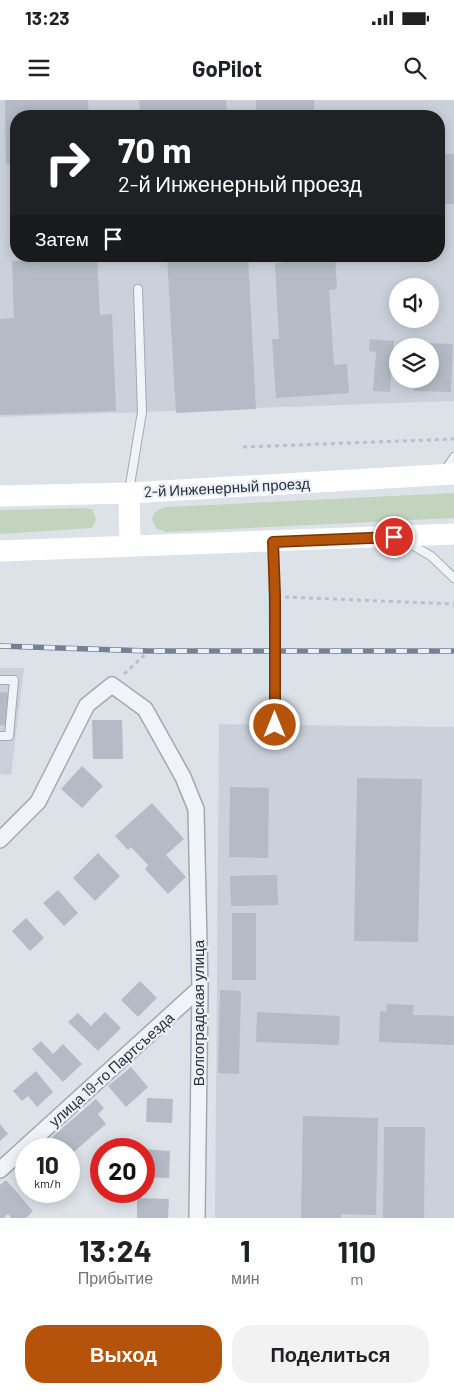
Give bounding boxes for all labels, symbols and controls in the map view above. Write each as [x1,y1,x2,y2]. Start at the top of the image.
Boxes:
text: 13:23 [25,6,70,29]
icon: menu [25,54,53,82]
icon: search [401,54,429,82]
text: GoPilot [192,55,262,81]
text: 70 m [118,128,192,170]
icon: right [35,130,100,195]
text: 2-й Инженерный проезд [118,170,362,196]
icon: arrive [99,225,127,253]
text: Затем [35,227,89,250]
map controls [389,278,439,388]
button: sound [389,278,439,328]
button: layers [389,338,439,388]
street label: 2-й Инженерный проезд [143,474,311,500]
pin [373,516,415,558]
icon: arrive [380,523,408,551]
position arrow [248,698,300,750]
street label: Волгоградская улица [189,939,207,1086]
street label: улица 19-го Партсъезда [45,1008,178,1130]
speed limit sign: 20 [90,1138,155,1203]
text: 10 [36,1149,59,1179]
text: km/h [34,1176,61,1190]
text: 13:24 [79,1232,152,1268]
text: 1 [240,1232,251,1268]
text: 110 [338,1233,376,1269]
text: Прибытие [78,1268,153,1287]
text: мин [231,1268,260,1287]
text: m [350,1269,363,1288]
button: Выход [25,1325,222,1383]
button: Поделиться [232,1325,429,1383]

